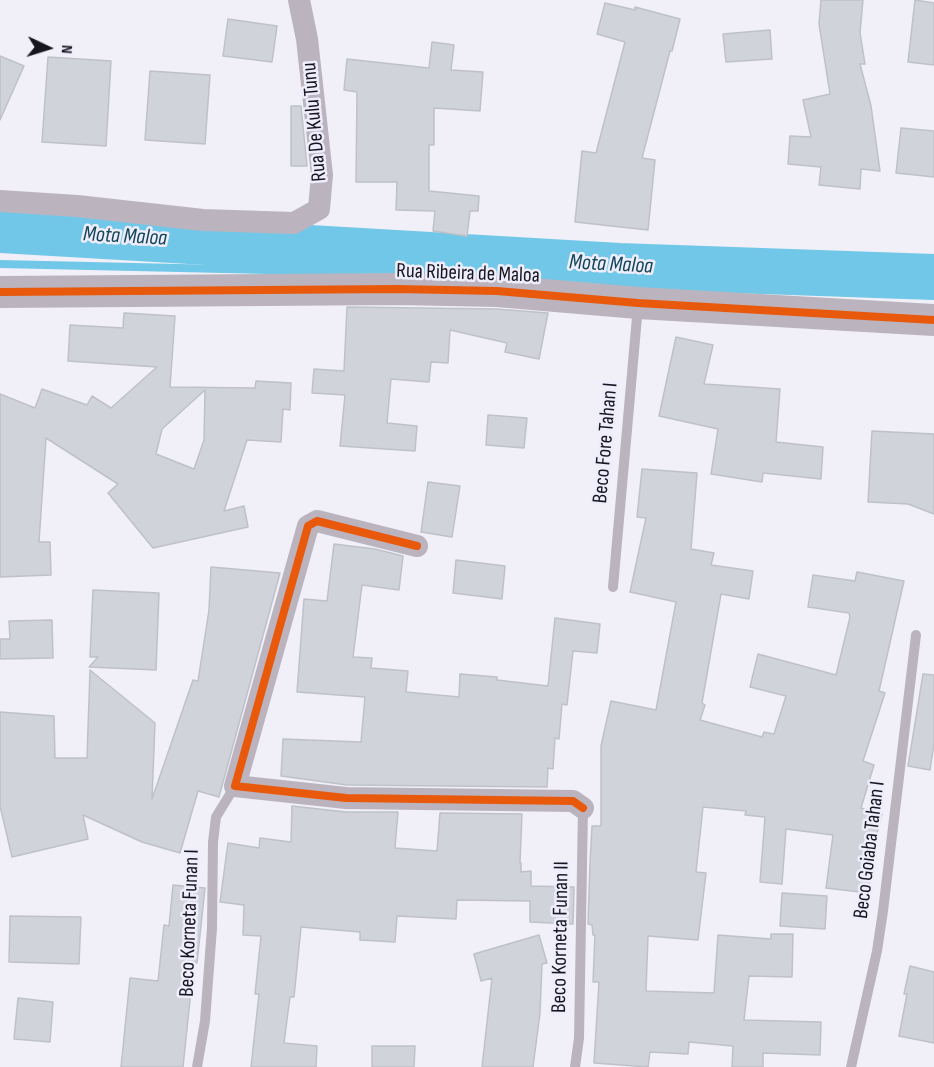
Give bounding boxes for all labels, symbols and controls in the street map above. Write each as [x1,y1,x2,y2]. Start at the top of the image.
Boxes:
north arrow [18,18,78,78]
text: N [57,44,76,54]
street label: Rua De Kulu Tunu [297,61,333,183]
water label: Mota Maloa [82,222,168,252]
water label: Mota Maloa [568,250,654,280]
street label: Rua Ribeira de Maloa [396,259,540,289]
street label: Beco Fore Tahan I [588,382,624,504]
street label: Beco Goiaba Tahan I [849,780,891,920]
street label: Beco Korneta Funan I [175,849,205,997]
street label: Beco Korneta Funan II [547,861,575,1013]

